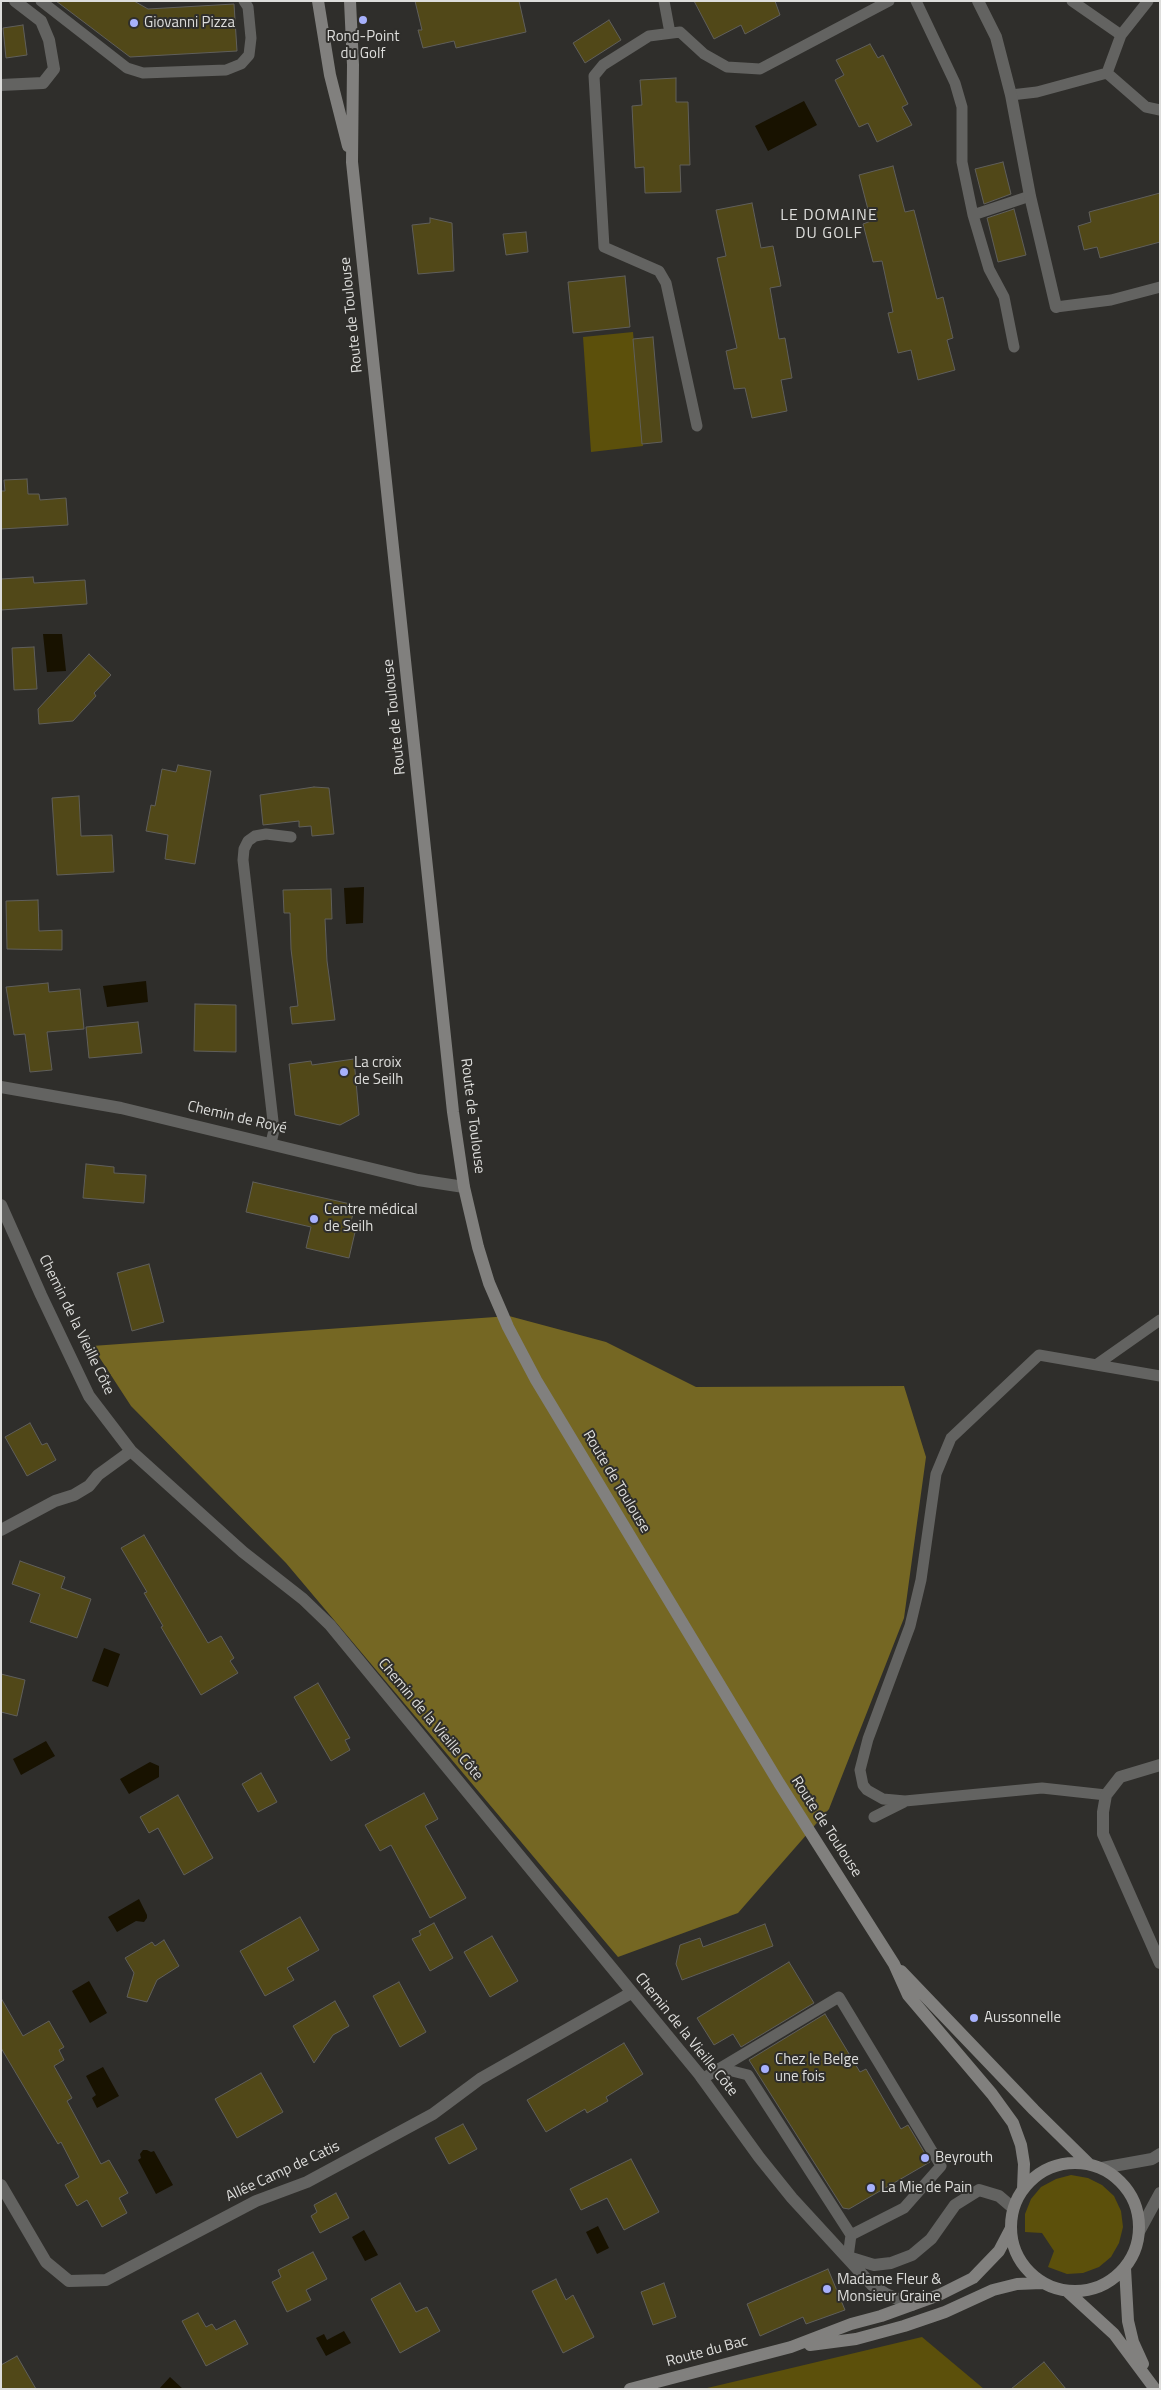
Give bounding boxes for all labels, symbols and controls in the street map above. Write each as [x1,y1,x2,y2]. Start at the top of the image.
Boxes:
place label: Giovanni Pizza [144,14,235,32]
marker: Rond-Point du Golf [357,14,369,26]
marker: Giovanni Pizza [128,17,140,29]
place label: Rond-Point du Golf [327,28,399,63]
district label: LE DOMAINE DU GOLF [779,206,879,244]
street label: Route de Toulouse [337,256,367,374]
street label: Route de Toulouse [380,658,410,776]
place label: La croix de Seilh [354,1054,403,1089]
street label: Route de Toulouse [456,1057,488,1175]
marker: La croix de Seilh [338,1066,350,1078]
street label: Chemin de Royé [186,1098,288,1138]
place label: Centre médical de Seilh [324,1201,418,1236]
marker: Centre médical de Seilh [308,1213,320,1225]
street label: Chemin de la Vieille Côte [34,1252,118,1398]
street label: Route de Toulouse [578,1428,654,1536]
street label: Chemin de la Vieille Côte [374,1655,486,1785]
street label: Route de Toulouse [787,1773,865,1881]
street label: Chemin de la Vieille Côte [631,1970,741,2100]
place label: Aussonnelle [984,2009,1061,2027]
marker: Aussonnelle [968,2012,980,2024]
place label: Chez le Belge une fois [775,2051,859,2086]
marker: Chez le Belge une fois [759,2063,771,2075]
street label: Allée Camp de Catis [223,2138,343,2206]
place label: Beyrouth [935,2149,993,2167]
marker: Beyrouth [919,2152,931,2164]
place label: La Mie de Pain [881,2179,972,2197]
marker: La Mie de Pain [865,2182,877,2194]
place label: Madame Fleur & Monsieur Graine [837,2271,942,2306]
marker: Madame Fleur & Monsieur Graine [821,2283,833,2295]
street label: Route du Bac [664,2332,750,2372]

